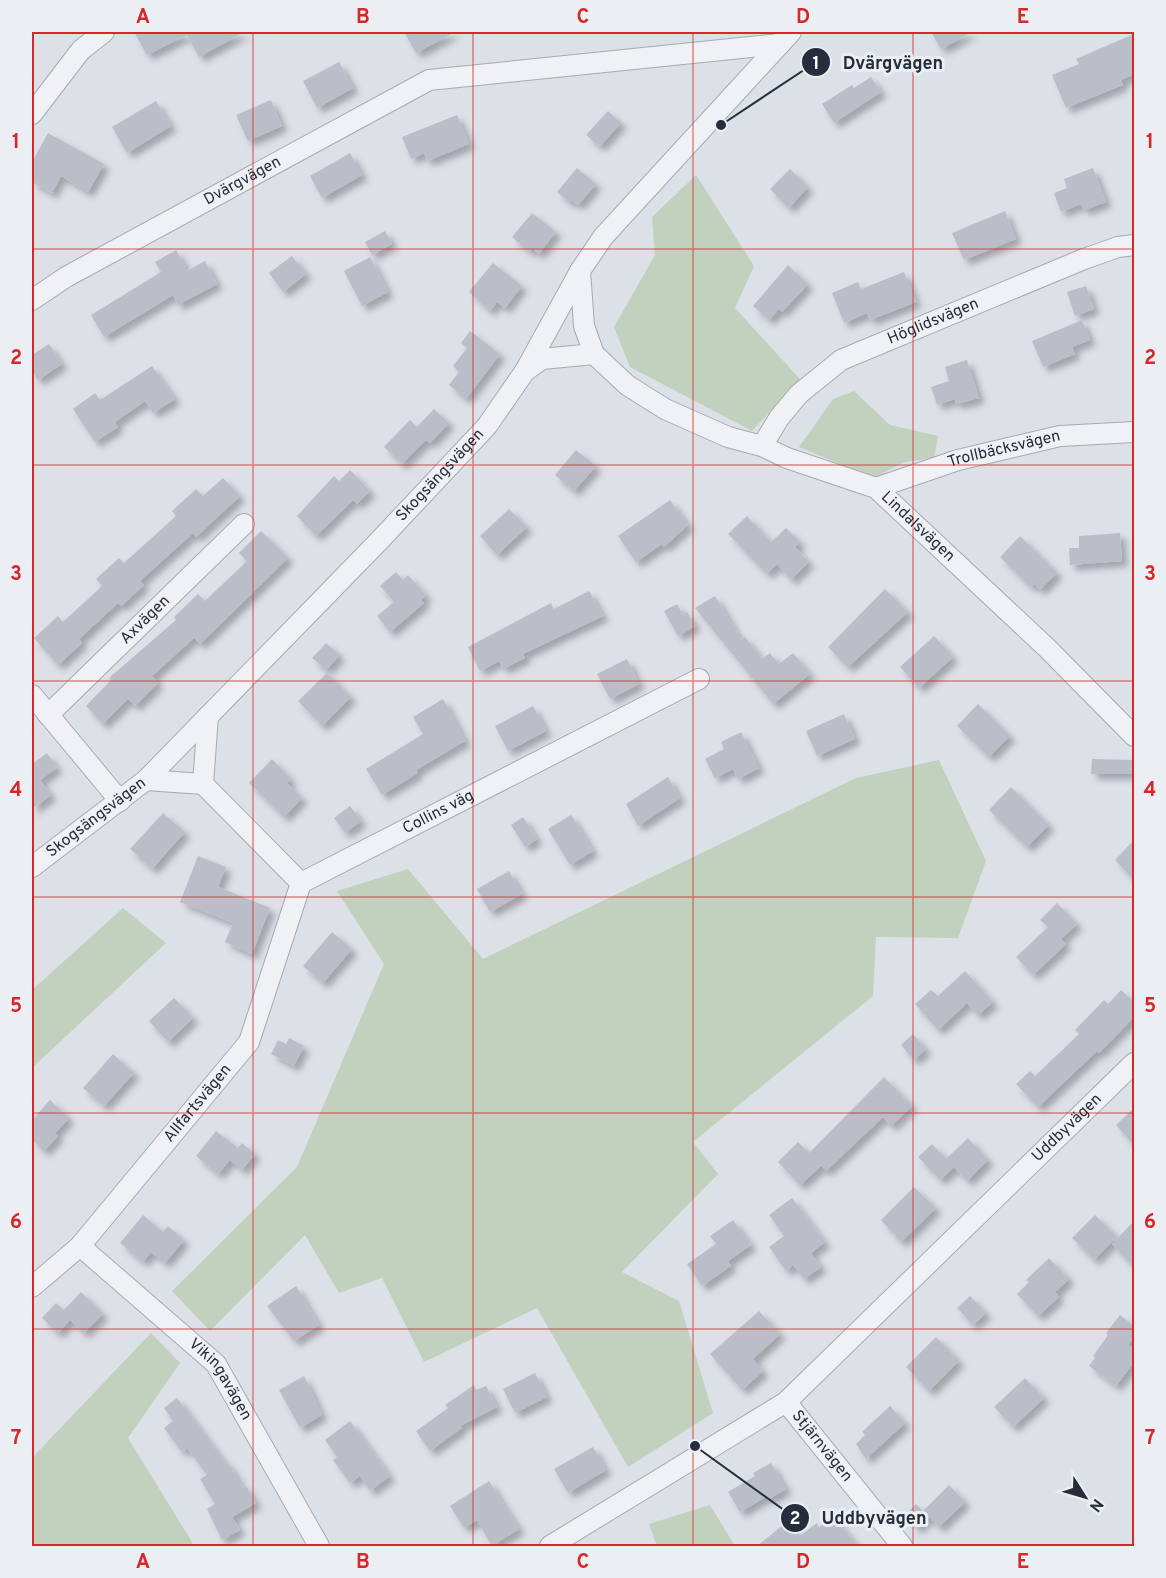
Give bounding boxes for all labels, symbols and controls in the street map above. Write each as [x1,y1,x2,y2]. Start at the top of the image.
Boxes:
text: A [136,5,150,31]
text: B [356,5,370,31]
text: C [577,5,589,31]
text: D [796,5,810,31]
text: E [1017,5,1029,31]
callout: Dvärgvägen [801,44,955,80]
text: 1 [812,53,820,76]
text: Dvärgvägen [843,53,943,76]
text: 1 [12,130,20,156]
text: 1 [1146,130,1154,156]
street label: Dvärgvägen [200,152,285,210]
street label: Höglidsvägen [885,294,982,349]
text: 2 [10,346,22,372]
text: 2 [1144,346,1156,372]
street label: Skogsängsvägen [392,425,489,526]
street label: Trollbäcksvägen [945,426,1062,473]
street label: Lindalsvägen [877,488,959,567]
text: 3 [10,562,22,588]
text: 3 [1144,562,1156,588]
street label: Axvägen [116,591,175,649]
street label: Skogsängsvägen [43,773,150,862]
text: 4 [10,778,22,804]
text: 4 [1144,778,1156,804]
street label: Collins väg [399,786,478,839]
text: 5 [10,994,22,1020]
text: 5 [1144,994,1156,1020]
street label: Allfartsvägen [160,1060,236,1147]
street label: Uddbyvägen [1028,1090,1106,1167]
text: 6 [10,1210,22,1236]
text: 6 [1144,1210,1156,1236]
street label: Vikingavägen [184,1334,256,1424]
street label: Stjärnvägen [787,1407,857,1486]
text: 7 [11,1426,21,1452]
text: 7 [1145,1426,1155,1452]
north arrow [1055,1467,1115,1527]
text: N [1084,1494,1107,1515]
callout: Uddbyvägen [780,1500,939,1536]
text: 2 [789,1508,801,1531]
text: Uddbyvägen [821,1508,927,1531]
text: A [136,1550,150,1576]
text: B [356,1550,370,1576]
text: C [577,1550,589,1576]
text: D [796,1550,810,1576]
text: E [1017,1550,1029,1576]

